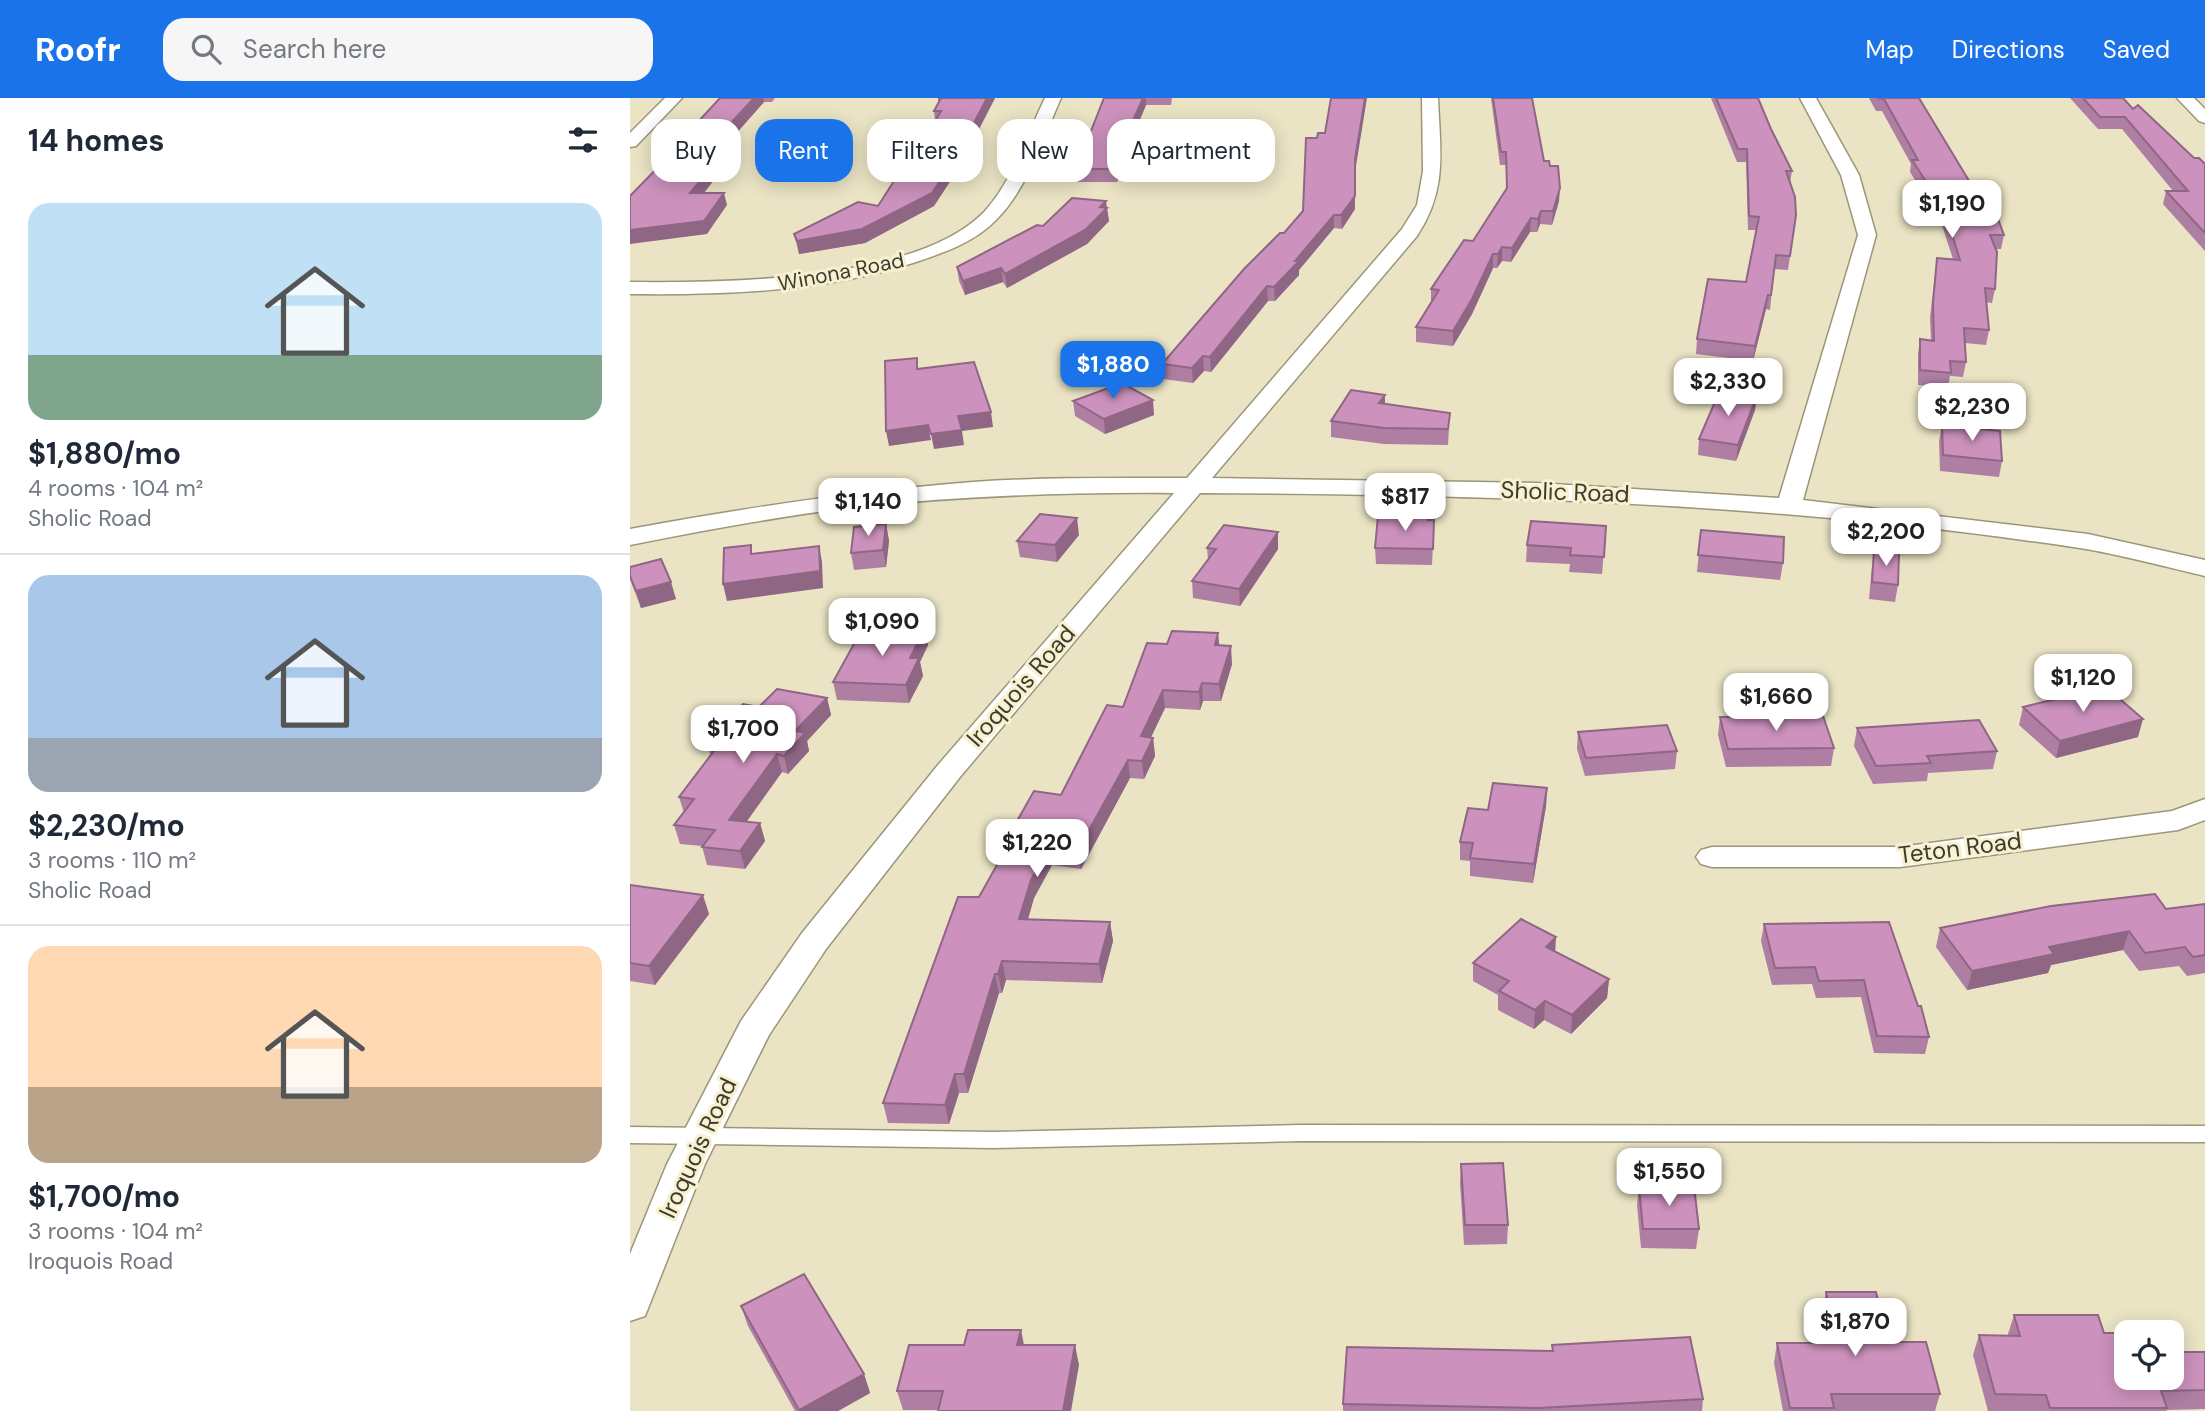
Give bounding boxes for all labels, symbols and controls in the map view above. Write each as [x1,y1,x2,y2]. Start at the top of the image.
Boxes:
search box [163,18,653,81]
text: Roofr [35,28,121,71]
icon: search [187,30,225,68]
text: Search here [243,32,386,66]
text: Map [1866,34,1914,65]
text: Directions [1952,34,2065,65]
text: Saved [2103,34,2170,65]
chip: Buy [651,119,741,182]
chip: Rent [755,119,853,182]
chip: Filters [867,119,983,182]
chip: New [997,119,1093,182]
chip: Apartment [1107,119,1275,182]
text: 14 homes [28,121,165,160]
icon: filters [564,121,602,159]
pin: $1,190 [1895,180,2009,240]
text: $1,190 [1918,188,1986,218]
street label: Winona Road [776,246,906,298]
icon: home [252,248,378,374]
pin: $1,880 [1056,342,1170,401]
text: $1,880 [1076,349,1150,379]
pin: $2,330 [1671,358,1785,418]
text: $2,330 [1690,366,1766,396]
pin: $2,230 [1915,384,2029,443]
text: $2,230 [1934,391,2010,421]
text: $1,880/mo [28,434,181,473]
text: 4 rooms · 104 m² [28,473,203,503]
pin: $817 [1364,474,1446,533]
street label: Sholic Road [1500,474,1630,509]
pin: $1,140 [811,478,925,538]
text: $817 [1381,481,1429,511]
text: $1,140 [834,486,902,516]
text: Sholic Road [28,503,152,533]
pin: $2,200 [1829,508,1943,568]
text: $2,200 [1847,516,1925,546]
pin: $1,090 [825,598,939,658]
text: $1,090 [845,606,919,636]
street label: Iroquois Road [959,618,1082,753]
icon: home [252,620,378,746]
pin: $1,120 [2026,654,2140,714]
text: $1,120 [2050,662,2116,692]
pin: $1,660 [1719,674,1833,733]
text: $1,660 [1739,681,1813,711]
pin: $1,700 [686,706,800,765]
text: $1,700 [707,713,779,743]
text: $2,230/mo [28,806,185,845]
pin: $1,220 [980,820,1094,879]
street label: Teton Road [1897,825,2023,870]
text: $1,220 [1002,827,1072,857]
text: 3 rooms · 110 m² [28,845,196,875]
text: Sholic Road [28,875,152,905]
icon: home [252,991,378,1117]
street label: Iroquois Road [652,1073,744,1223]
pin: $1,550 [1612,1148,1726,1208]
text: $1,550 [1633,1156,1705,1186]
text: $1,700/mo [28,1177,180,1216]
text: 3 rooms · 104 m² [28,1216,203,1246]
text: Iroquois Road [28,1246,173,1276]
pin: $1,870 [1798,1298,1912,1358]
text: $1,870 [1820,1306,1890,1336]
map controls [2114,1320,2184,1390]
button: locate [2114,1320,2184,1390]

